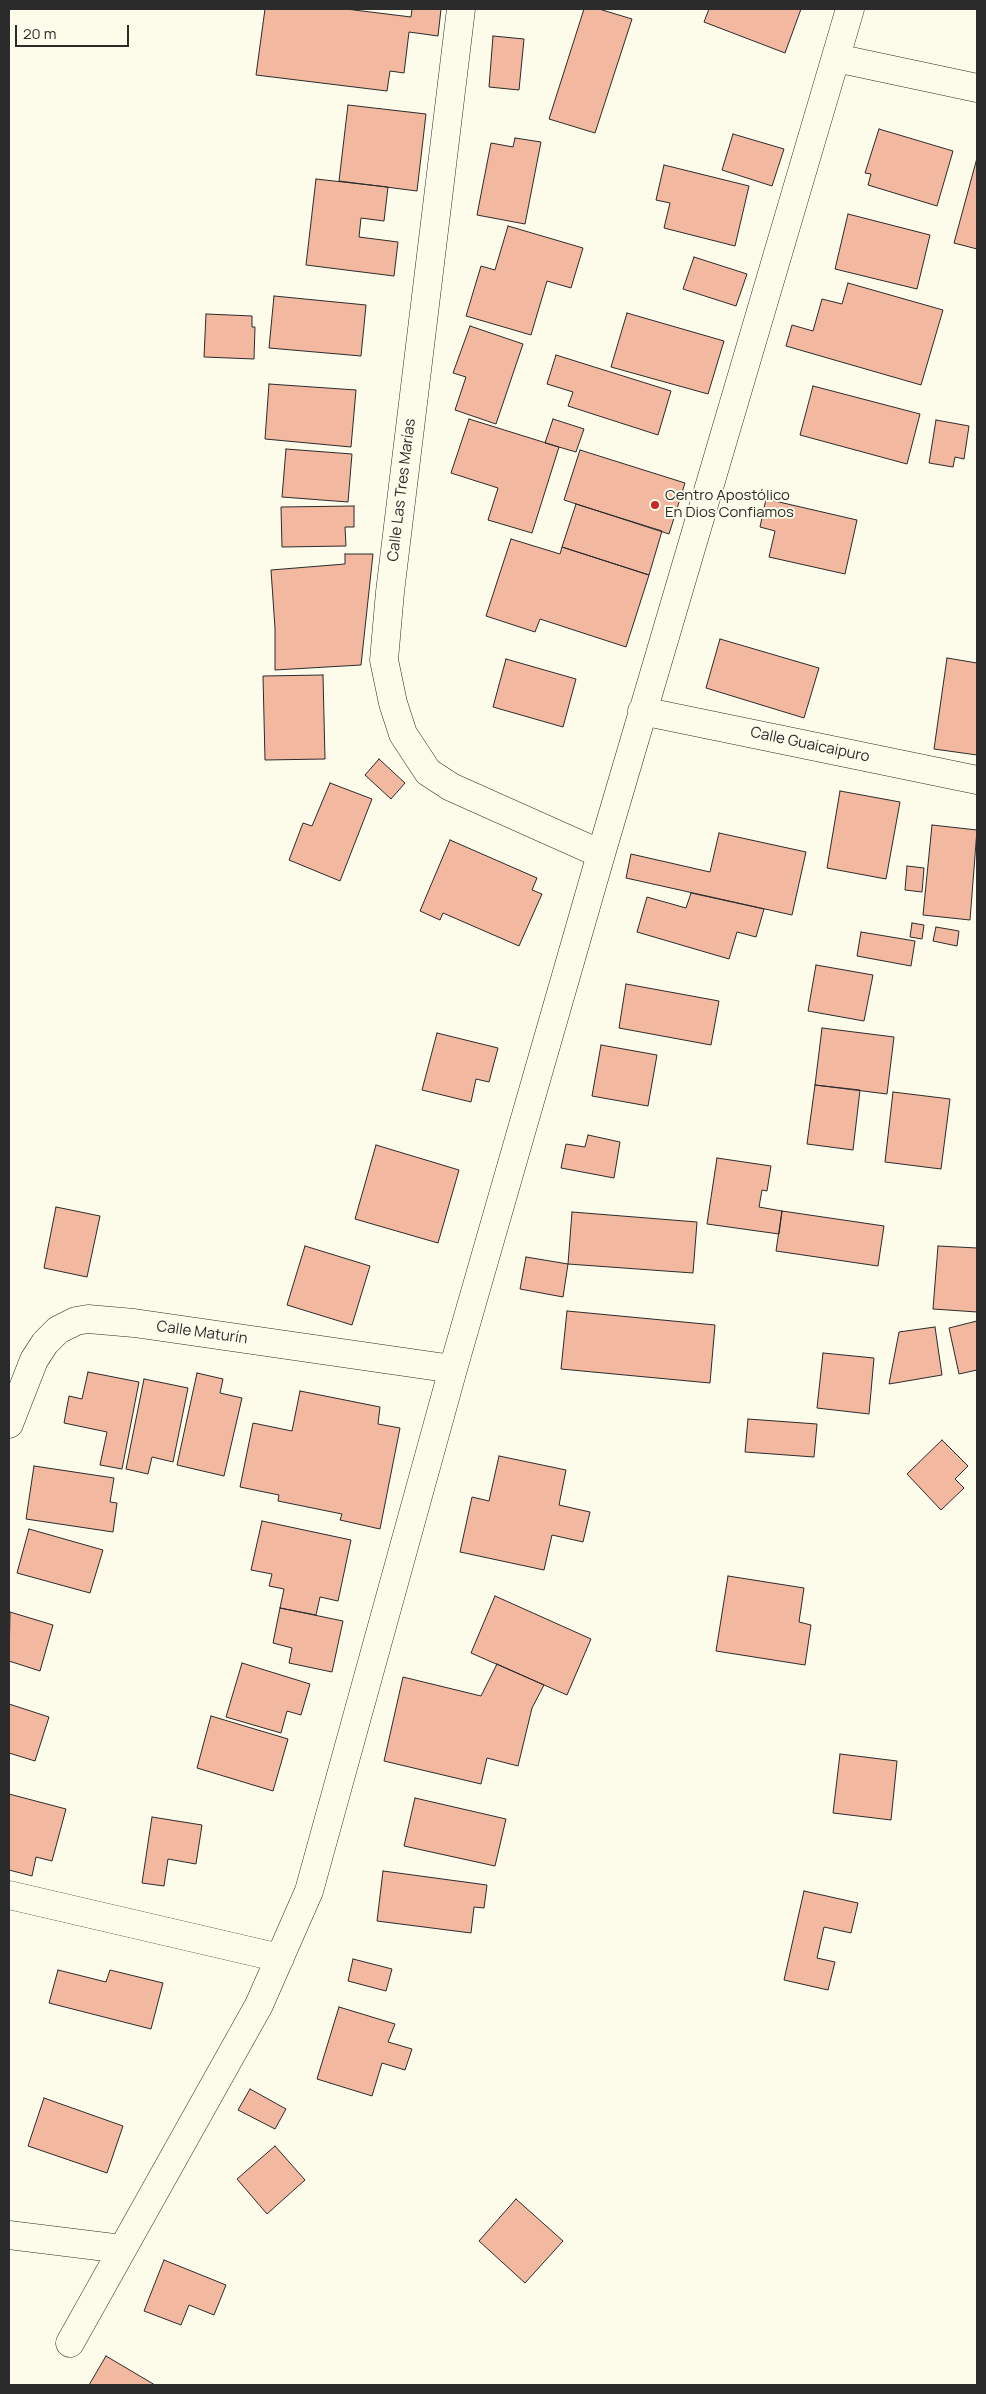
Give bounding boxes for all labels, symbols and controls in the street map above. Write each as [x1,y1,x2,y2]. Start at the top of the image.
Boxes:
scale bar [18,15,131,47]
text: 20 m [23,23,56,44]
street label: Calle Las Tres Marías [384,418,420,562]
place label: Centro Apostólico En Dios Confiamos [665,487,794,522]
marker: Centro Apostólico En Dios Confiamos [649,499,661,511]
street label: Calle Guaicaipuro [749,724,871,766]
street label: Calle Maturín [155,1318,249,1348]

